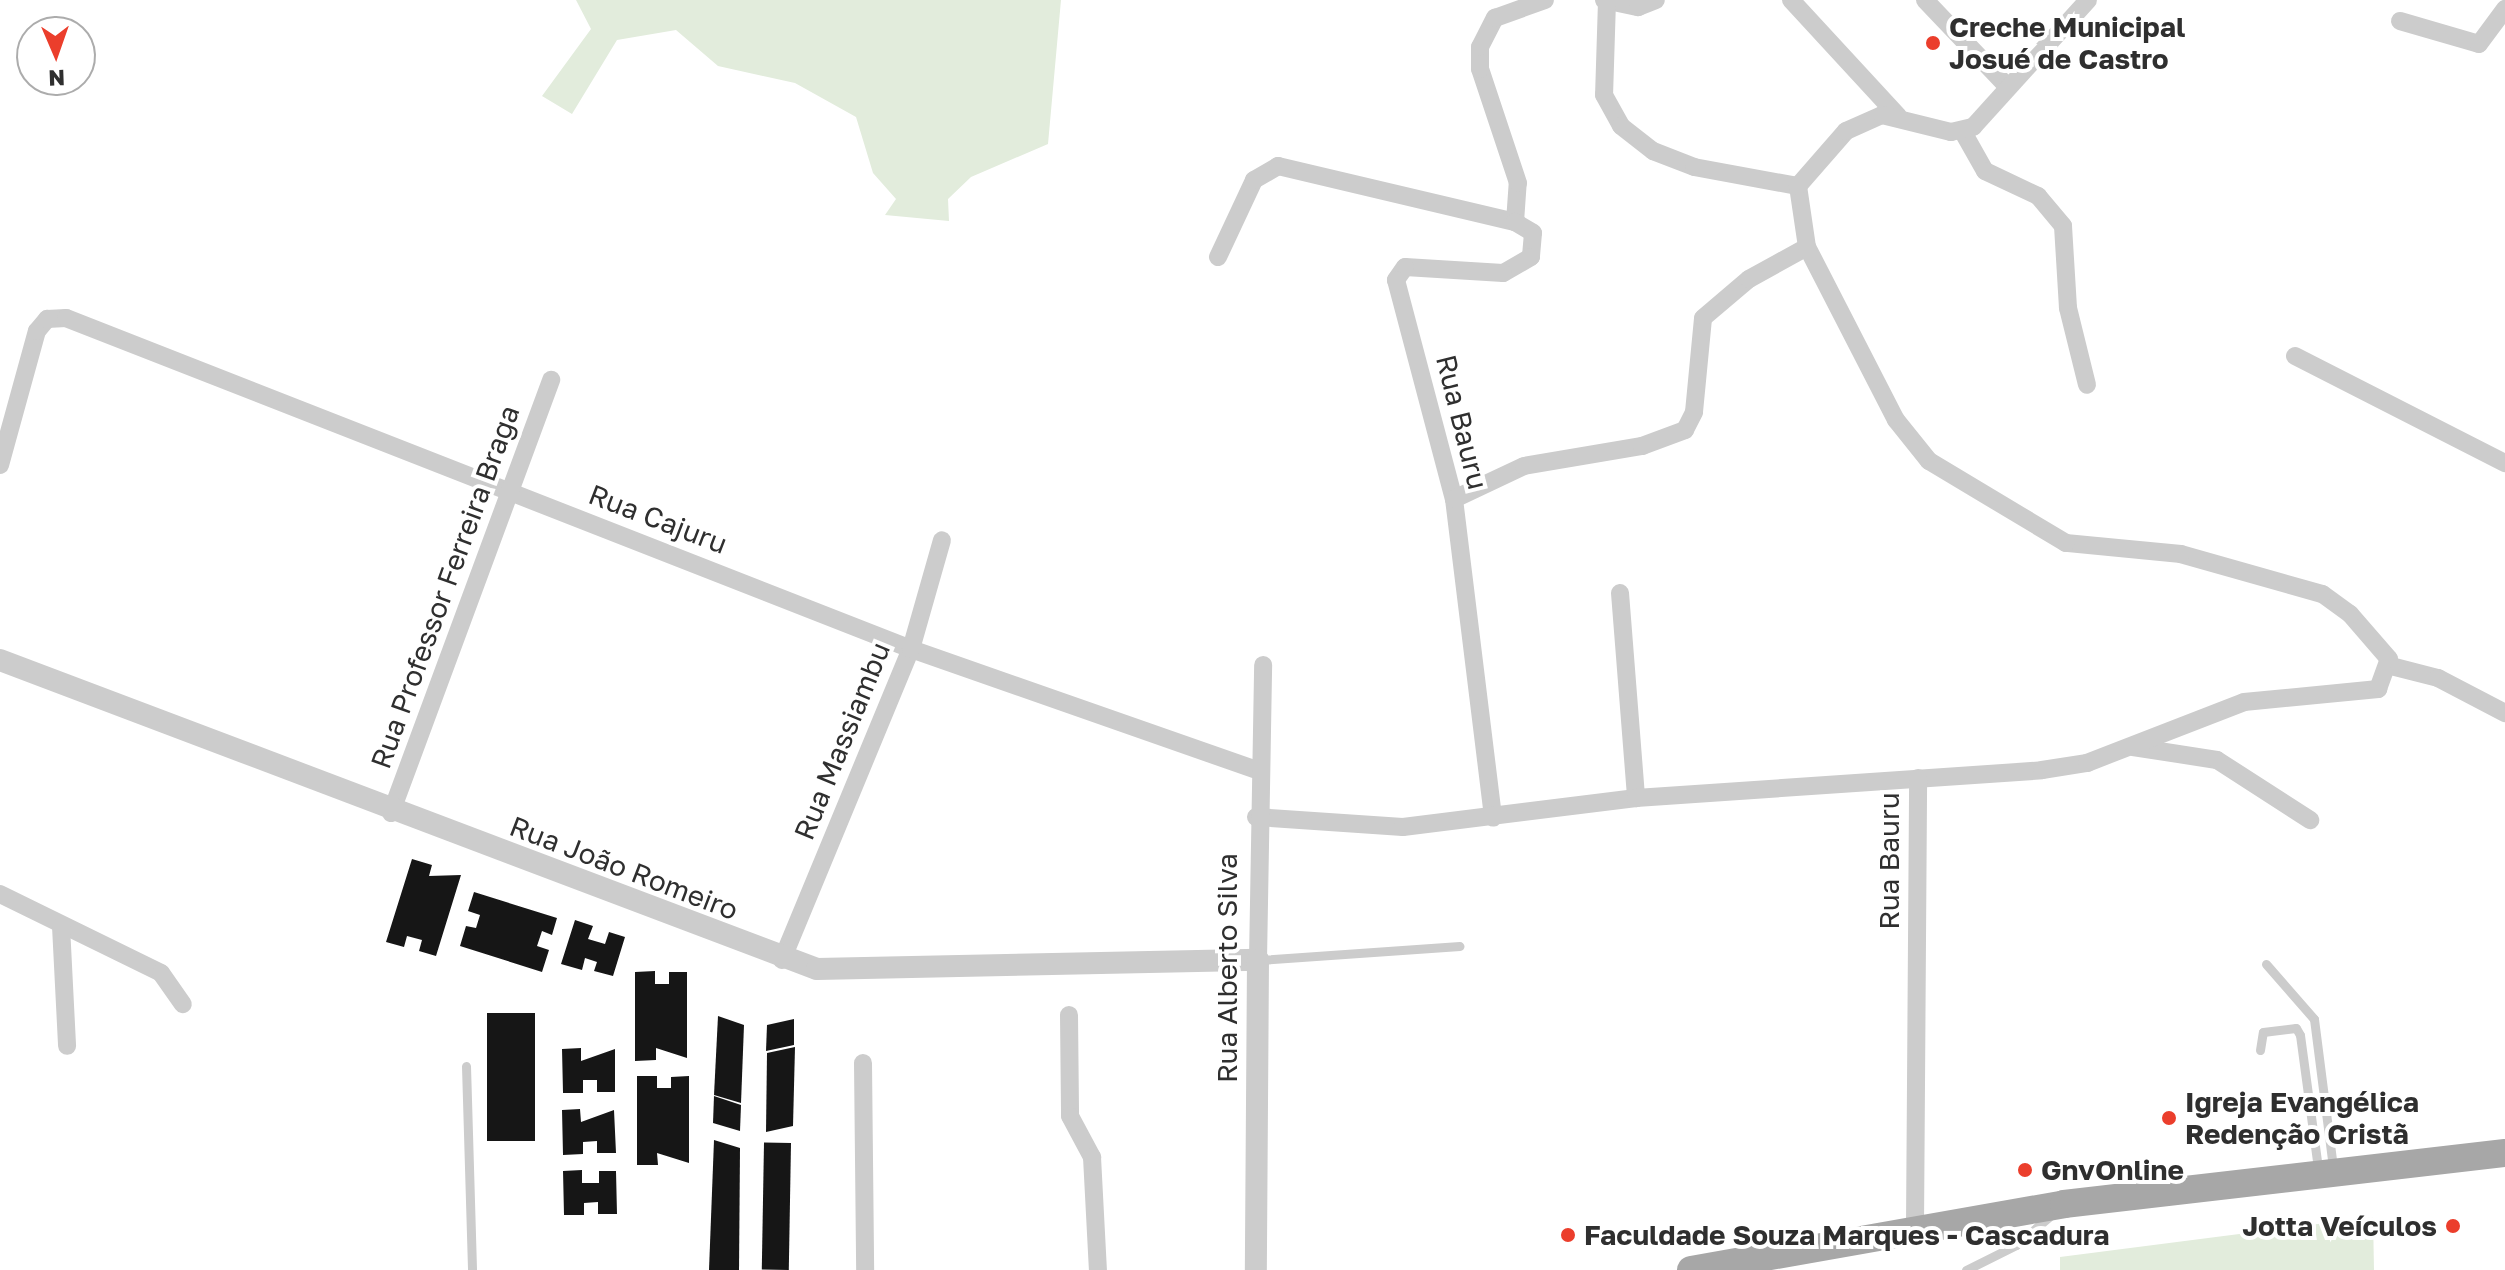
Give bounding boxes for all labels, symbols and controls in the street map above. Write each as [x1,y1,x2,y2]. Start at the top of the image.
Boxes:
place label: Creche Municipal Josué de Castro [1949,10,2185,76]
north arrow [16,16,96,96]
marker: Creche Municipal Josué de Castro [1924,34,1942,52]
text: N [48,65,66,92]
street label: Rua Bauru [1429,351,1495,493]
street label: Rua Professor Ferreira Braga [364,401,526,773]
street label: Rua Cajuru [584,477,732,561]
street label: Rua Massiambu [787,637,897,845]
street label: Rua Bauru [1872,792,1906,930]
street label: Rua João Romeiro [505,809,743,927]
street label: Rua Alberto Silva [1210,853,1244,1083]
place label: Igreja Evangélica Redenção Cristã [2185,1085,2419,1151]
marker: Igreja Evangélica Redenção Cristã [2160,1109,2178,1127]
place label: GnvOnline [2041,1153,2184,1187]
marker: GnvOnline [2016,1161,2034,1179]
place label: Jotta Veículos [2242,1209,2437,1243]
marker: Jotta Veículos [2444,1217,2462,1235]
place label: Faculdade Souza Marques - Cascadura [1584,1218,2109,1252]
marker: Faculdade Souza Marques - Cascadura [1559,1226,1577,1244]

